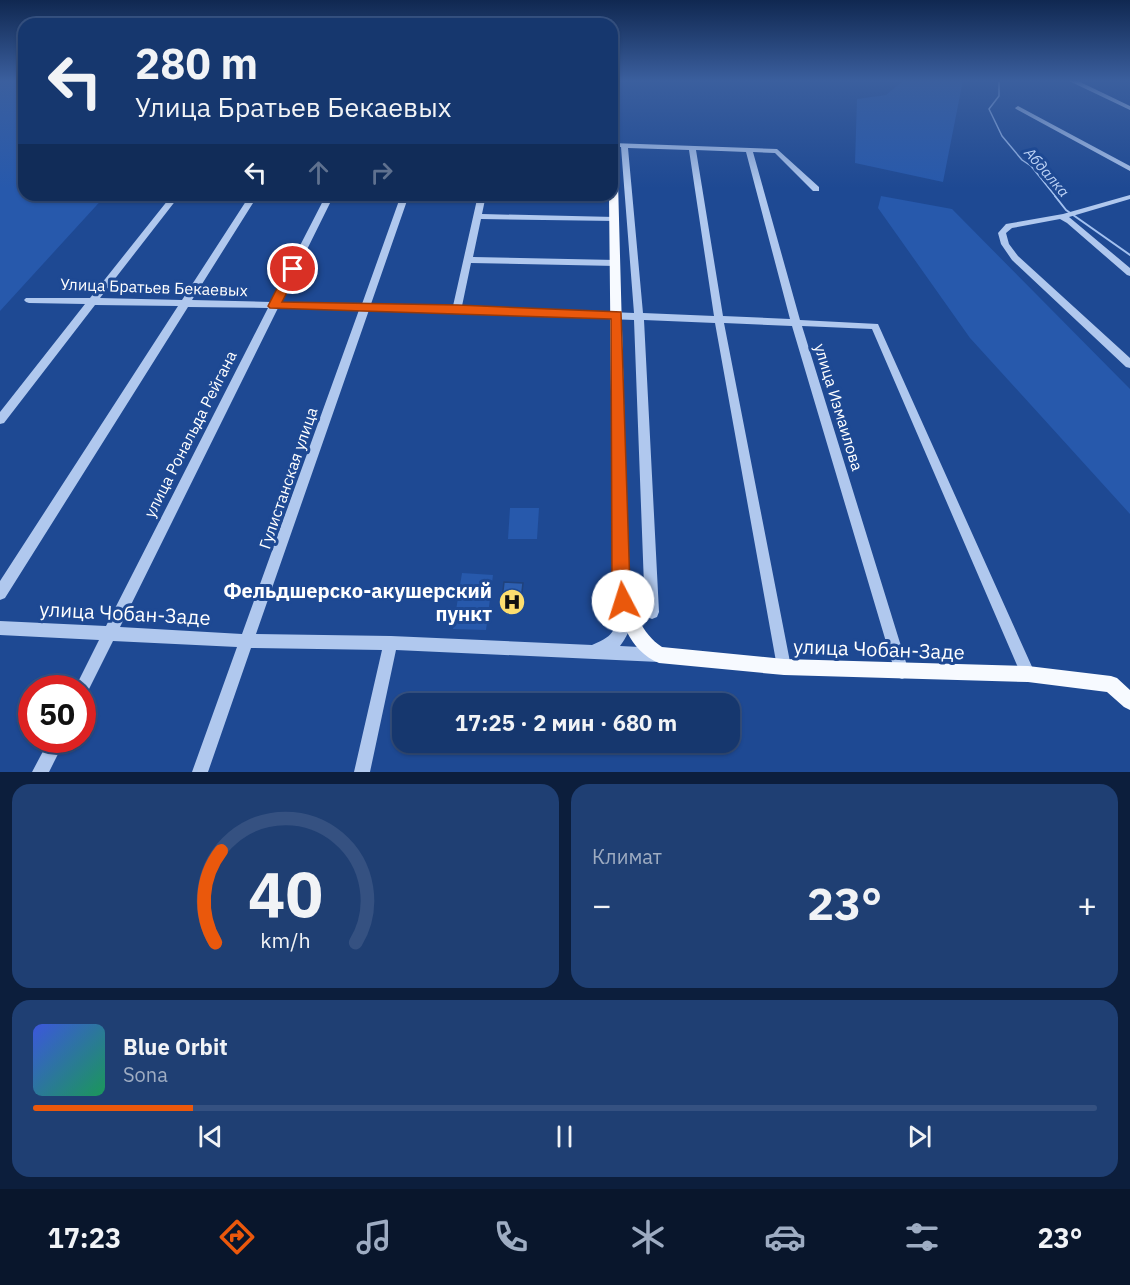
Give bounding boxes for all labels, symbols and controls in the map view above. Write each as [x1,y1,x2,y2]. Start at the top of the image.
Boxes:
text: 280 m [135,36,258,91]
icon: left [36,42,114,120]
text: Улица Братьев Бекаевых [135,89,451,124]
water label: Абдалка [1020,143,1074,201]
icon: left [239,156,272,189]
icon: ahead [302,156,335,189]
icon: right [365,156,398,189]
pin [267,243,318,294]
icon: arrive [276,252,309,285]
street label: Улица Братьев Бекаевых [60,274,248,300]
street label: улица Измаилова [810,341,868,473]
street label: улица Рональда Рейгана [139,347,241,521]
street label: Гулистанская улица [254,404,322,552]
position arrow [591,569,655,633]
place label: Фельдшерско-акушерский пункт [224,577,492,627]
hospital icon: Фельдшерско-акушерский пункт [497,587,527,617]
street label: улица Чобан-Заде [39,595,211,631]
street label: улица Чобан-Заде [793,633,965,665]
speed limit sign: 50 [18,675,96,753]
text: 17:25 · 2 мин · 680 m [455,708,677,737]
text: Климат [592,843,662,870]
text: 40 [248,853,323,934]
text: 23° [807,874,882,932]
text: − [592,883,612,926]
text: + [1077,883,1097,926]
text: km/h [260,926,311,954]
text: Blue Orbit [123,1032,228,1061]
text: Sona [123,1061,168,1088]
icon: previous [194,1120,227,1153]
icon: pause [548,1120,581,1153]
icon: next [903,1120,936,1153]
icon: directions [216,1216,258,1258]
icon: music [353,1216,395,1258]
icon: phone [490,1216,532,1258]
icon: climate [627,1216,669,1258]
icon: car [764,1216,806,1258]
icon: filters [901,1216,943,1258]
text: 17:23 [47,1220,121,1255]
text: 23° [1037,1220,1082,1255]

